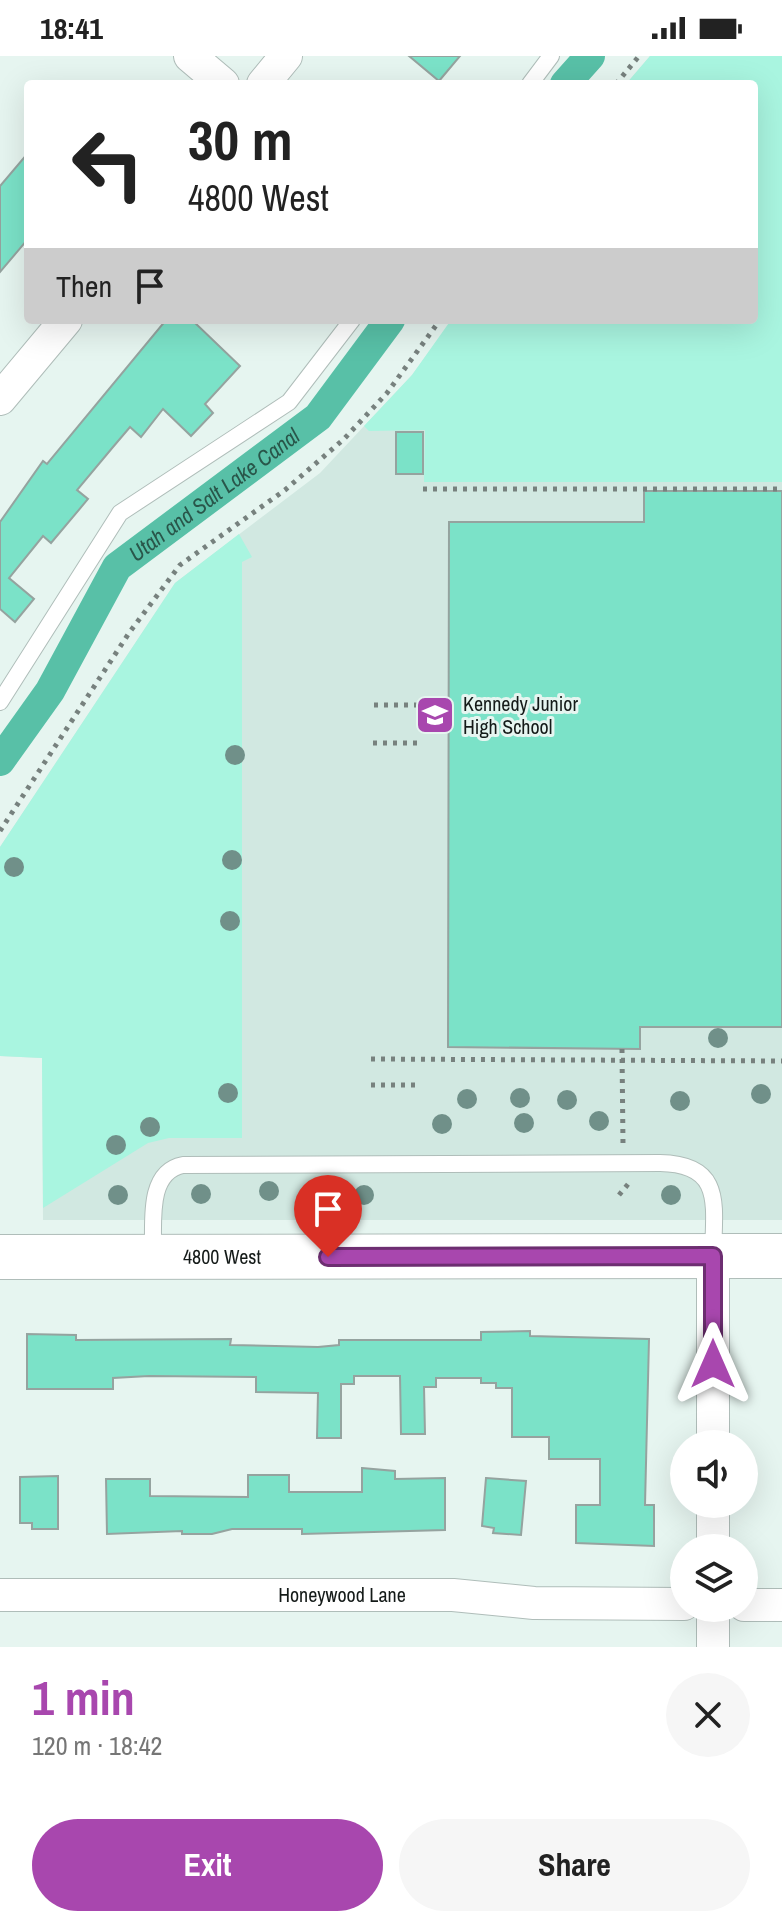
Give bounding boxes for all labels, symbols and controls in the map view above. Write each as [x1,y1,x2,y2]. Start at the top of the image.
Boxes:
text: 18:41 [40,8,103,48]
text: 30 m [188,102,293,177]
icon: left [56,112,160,216]
text: 4800 West [188,174,329,222]
icon: arrive [128,264,172,308]
text: Then [56,266,112,306]
water label: Utah and Salt Lake Canal [123,420,306,568]
place label: Kennedy Junior High School [463,690,578,740]
school or university icon: Kennedy Junior High School [414,694,456,736]
pin [294,1175,362,1257]
icon: arrive [306,1187,350,1231]
street label: 4800 West [183,1243,262,1270]
position arrow [671,1322,755,1406]
map controls [670,1430,758,1622]
button: sound [670,1430,758,1518]
button: layers [670,1534,758,1622]
street label: Honeywood Lane [278,1581,406,1608]
text: 1 min [32,1665,135,1730]
button: close [666,1673,750,1757]
text: 120 m · 18:42 [32,1728,162,1763]
button: Exit [32,1819,383,1911]
button: Share [399,1819,750,1911]

